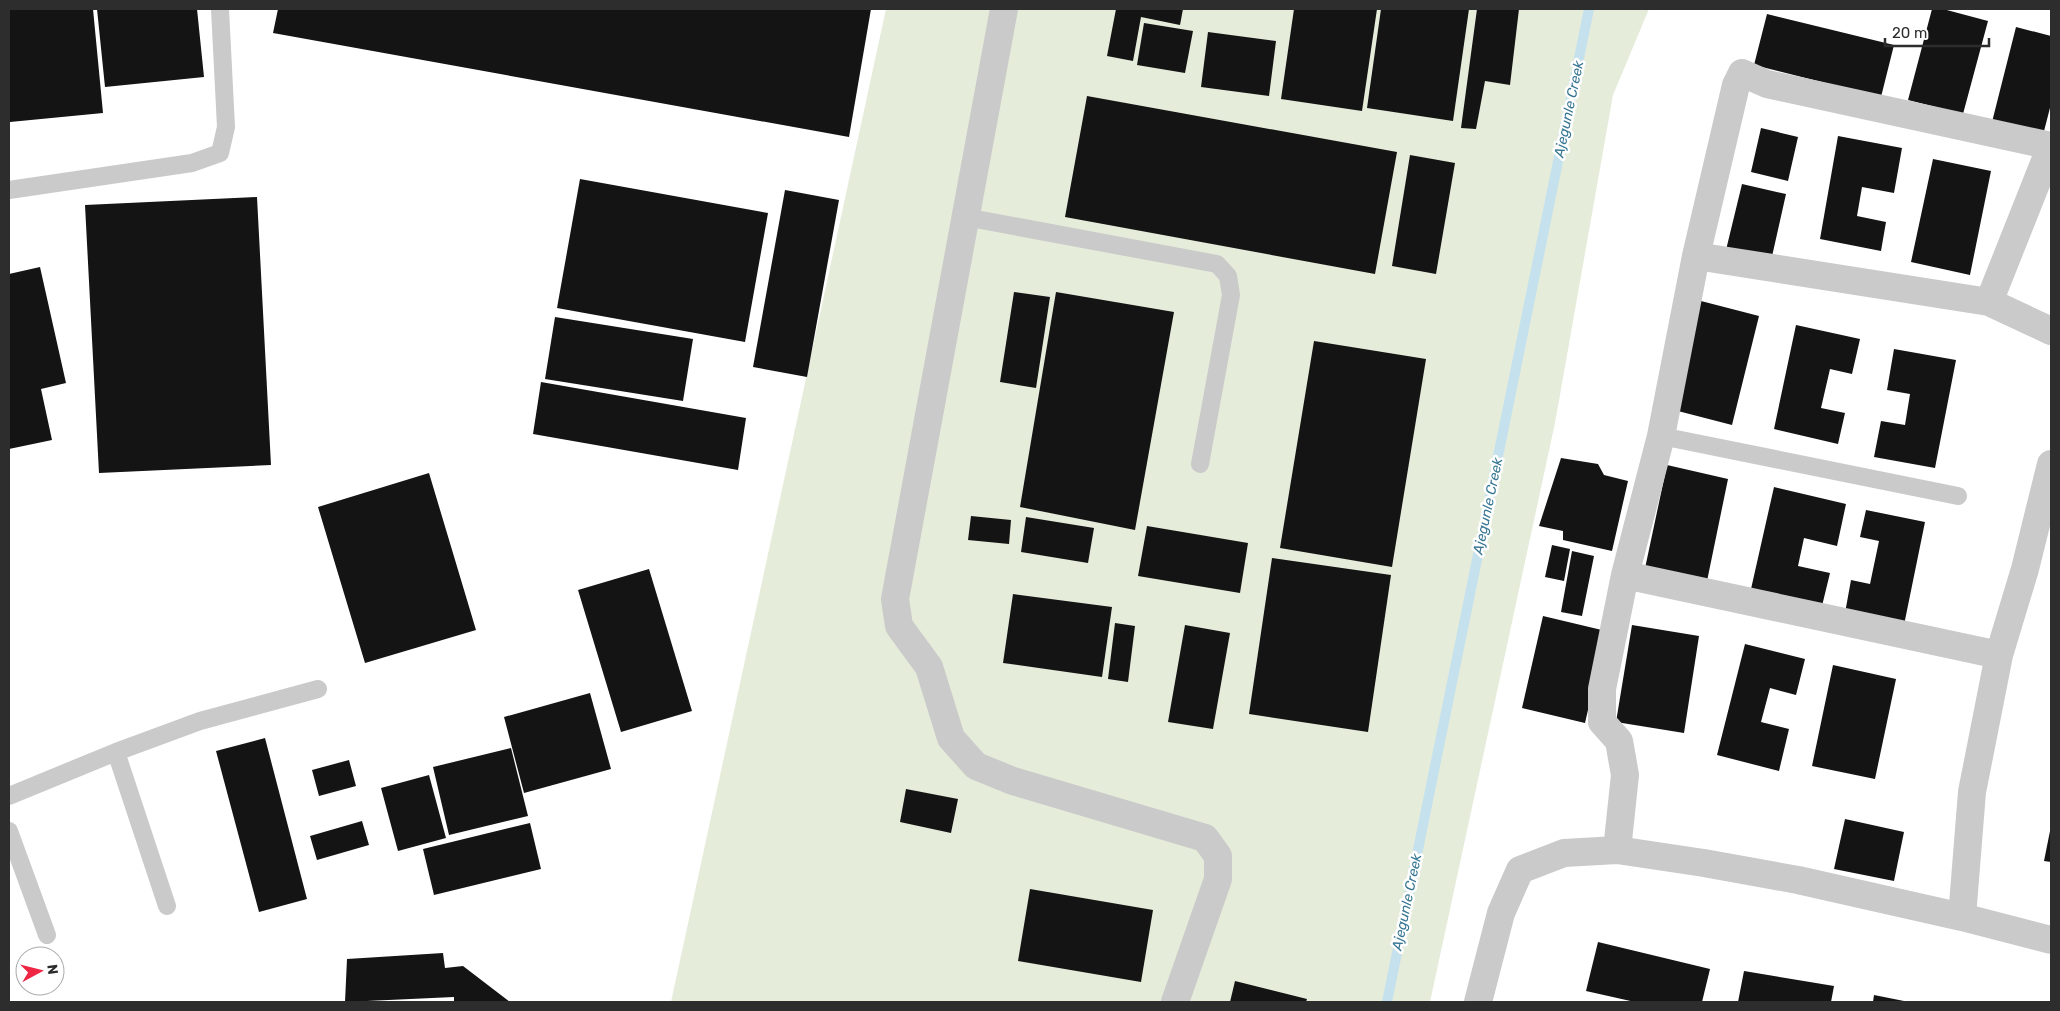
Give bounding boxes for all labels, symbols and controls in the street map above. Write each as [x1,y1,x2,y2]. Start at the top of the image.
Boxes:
scale bar [1885,15,1989,47]
text: 20 m [1892,24,1927,42]
water label: Ajegunle Creek [1550,58,1588,160]
water label: Ajegunle Creek [1469,455,1507,557]
water label: Ajegunle Creek [1388,851,1426,953]
north arrow [15,946,65,996]
text: N [43,963,61,976]

